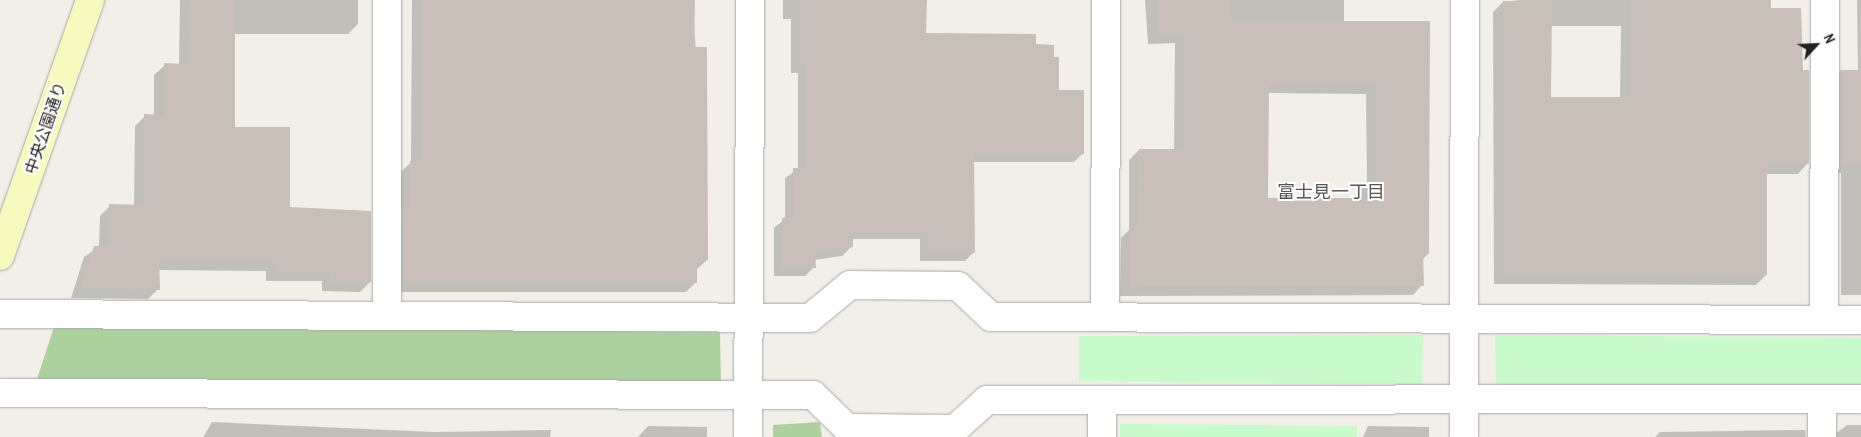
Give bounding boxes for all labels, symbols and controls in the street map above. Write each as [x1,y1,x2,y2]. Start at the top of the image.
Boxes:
north arrow [1791,20,1841,70]
text: N [1820,31,1840,46]
street label: 中央公園通り [20,79,70,177]
district label: 富士見一丁目 [1277,181,1385,203]

